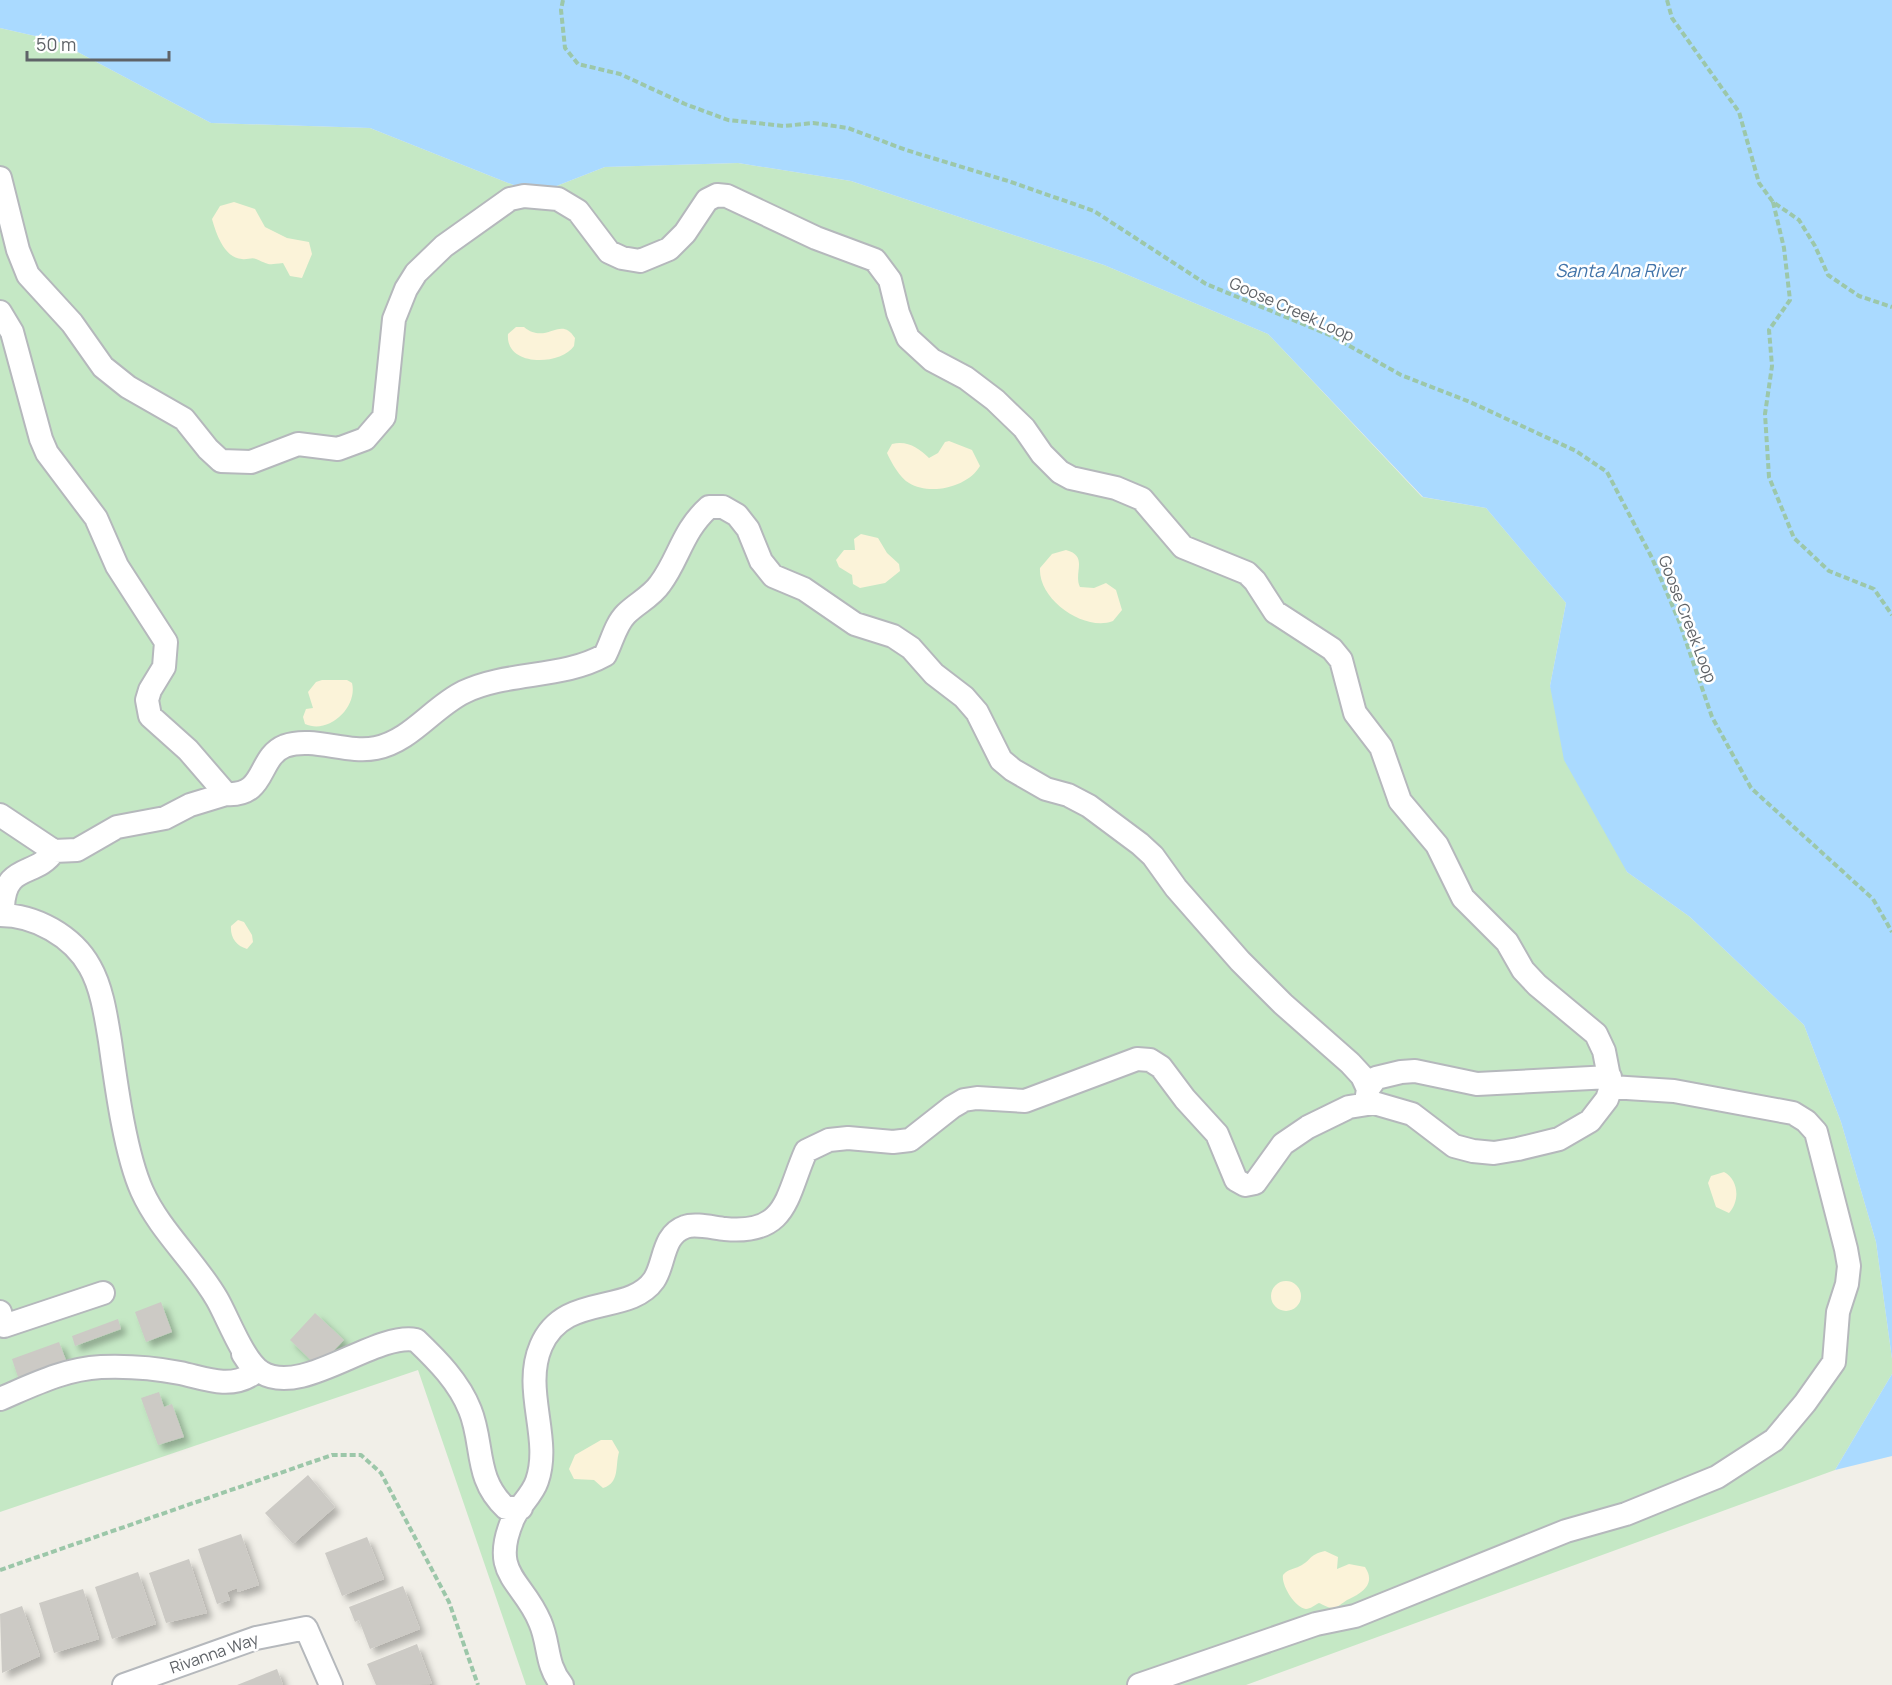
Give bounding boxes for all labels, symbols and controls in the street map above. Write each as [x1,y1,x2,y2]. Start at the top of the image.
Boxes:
scale bar [27,24,170,62]
text: 50 m [36,32,76,56]
water label: Santa Ana River [1555,258,1687,282]
street label: Goose Creek Loop [1226,272,1358,346]
street label: Goose Creek Loop [1654,552,1722,686]
street label: Rivanna Way [167,1627,262,1678]

